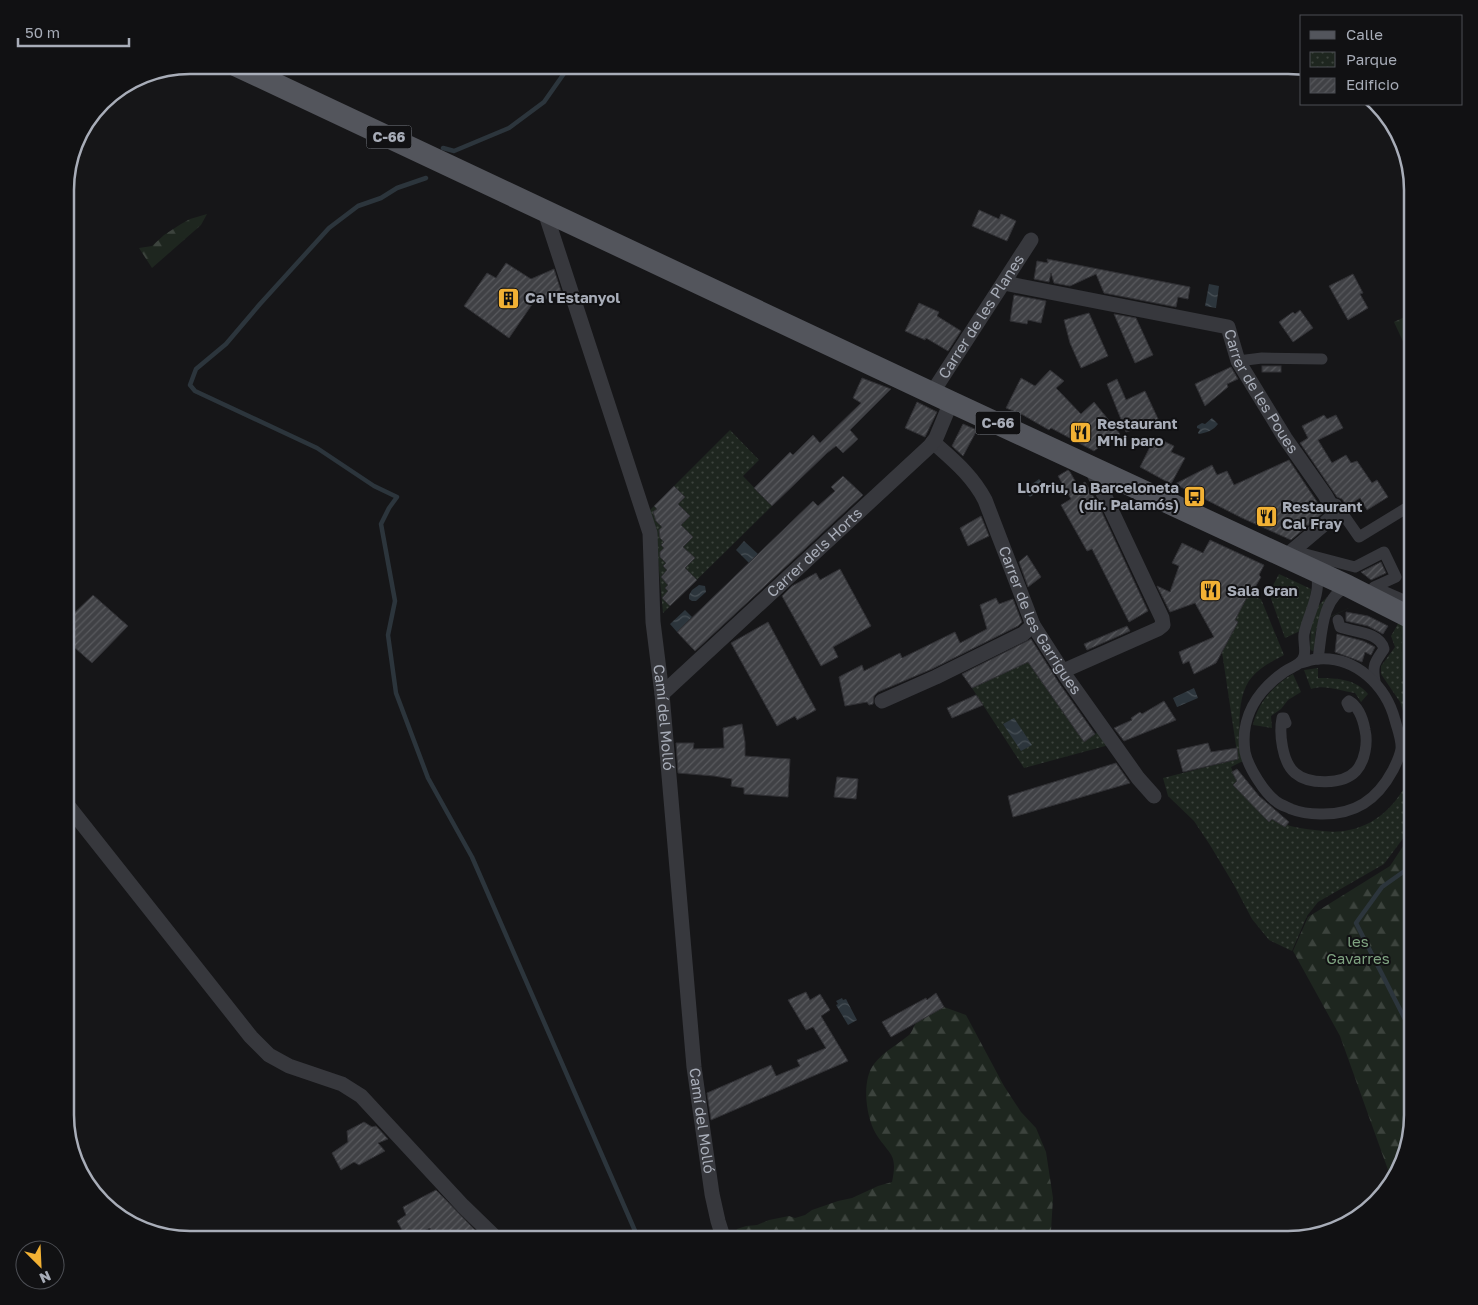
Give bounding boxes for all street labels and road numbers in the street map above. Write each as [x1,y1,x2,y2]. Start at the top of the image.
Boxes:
road number: C-66 [366,125,412,148]
street label: Carrer de les Planes [934,251,1027,382]
street label: Carrer de les Poues [1221,327,1303,457]
road number: C-66 [976,412,1020,434]
street label: Carrer dels Horts [763,503,865,601]
street label: Carrer de les Garrigues [995,543,1086,698]
street label: Camí del Molló [650,663,679,771]
street label: Camí del Molló [686,1066,719,1175]

